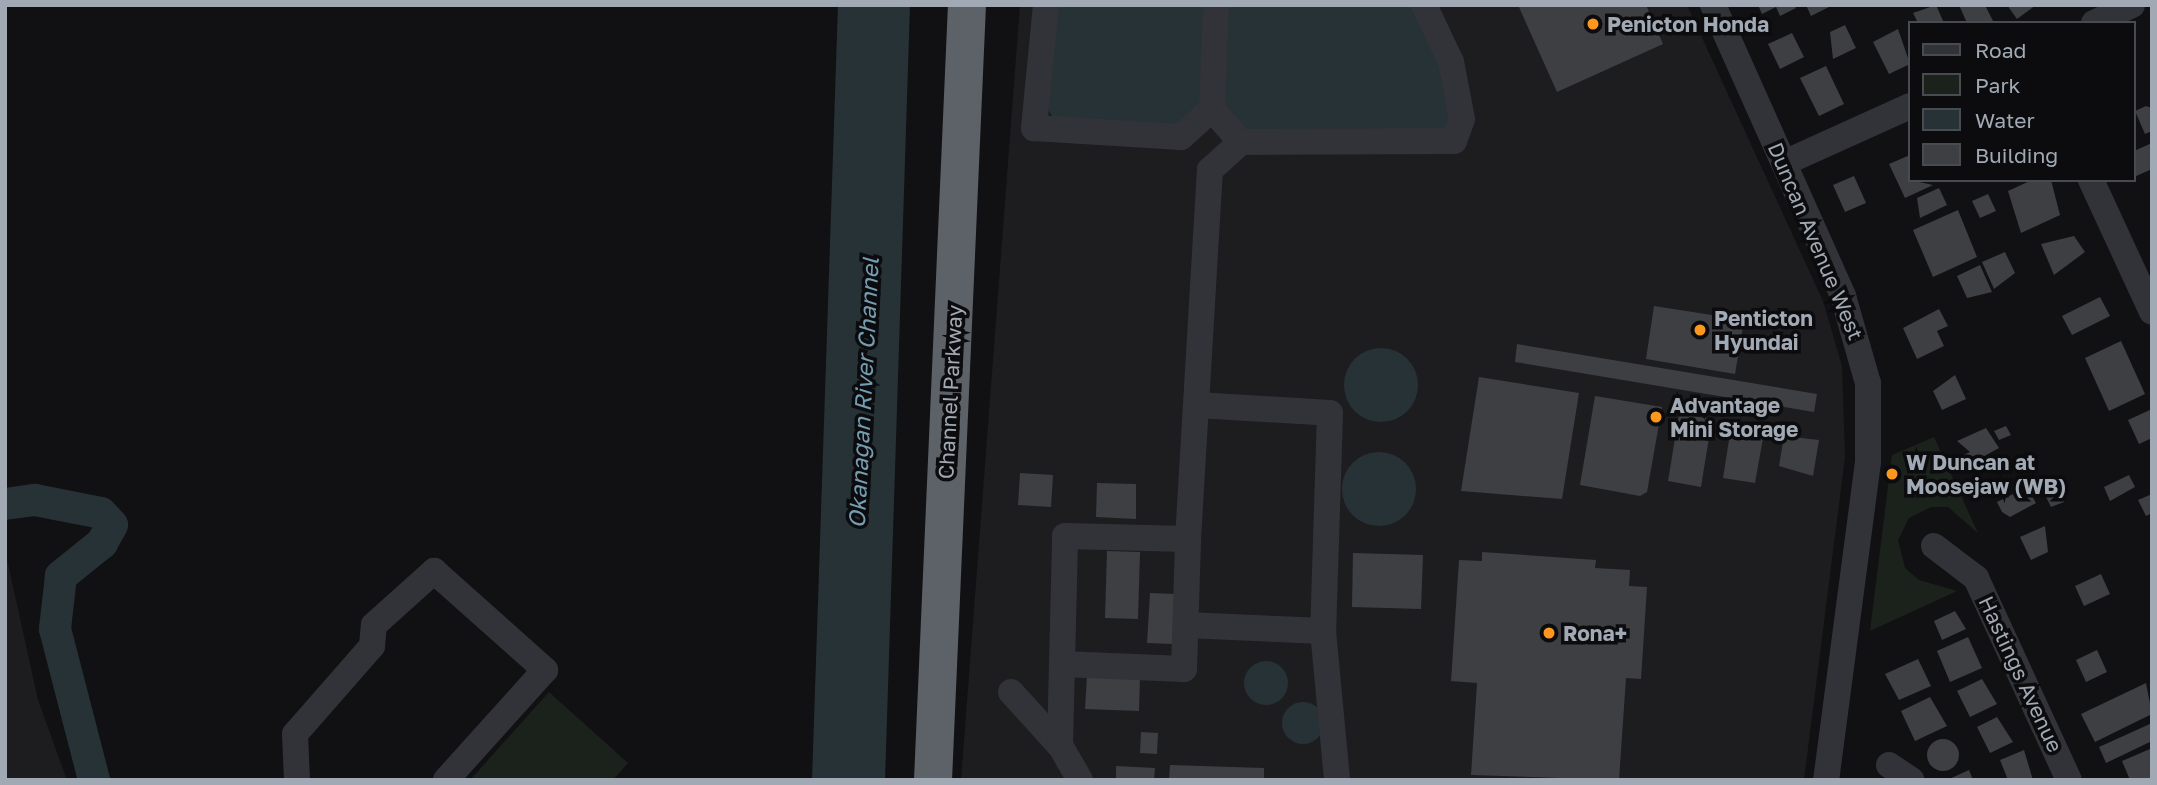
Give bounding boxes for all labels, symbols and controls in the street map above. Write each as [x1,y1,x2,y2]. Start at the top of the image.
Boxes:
place label: Penicton Honda [1607,11,1769,37]
marker: Penicton Honda [1585,16,1601,32]
legend [1909,21,2136,182]
text: Road [1975,37,2026,63]
text: Park [1975,72,2020,98]
text: Water [1975,107,2035,133]
street label: Duncan Avenue West [1763,138,1869,344]
text: Building [1975,142,2058,168]
water label: Okanagan River Channel [842,257,884,529]
street label: Channel Parkway [933,304,967,480]
place label: Penticton Hyundai [1714,305,1813,355]
marker: Penticton Hyundai [1692,322,1708,338]
place label: Advantage Mini Storage [1670,392,1798,442]
marker: Advantage Mini Storage [1648,409,1664,425]
place label: W Duncan at Moosejaw (WB) [1906,449,2066,499]
marker: W Duncan at Moosejaw (WB) [1884,466,1900,482]
street label: Hastings Avenue [1974,592,2068,756]
place label: Rona+ [1563,620,1627,646]
marker: Rona+ [1541,625,1557,641]

